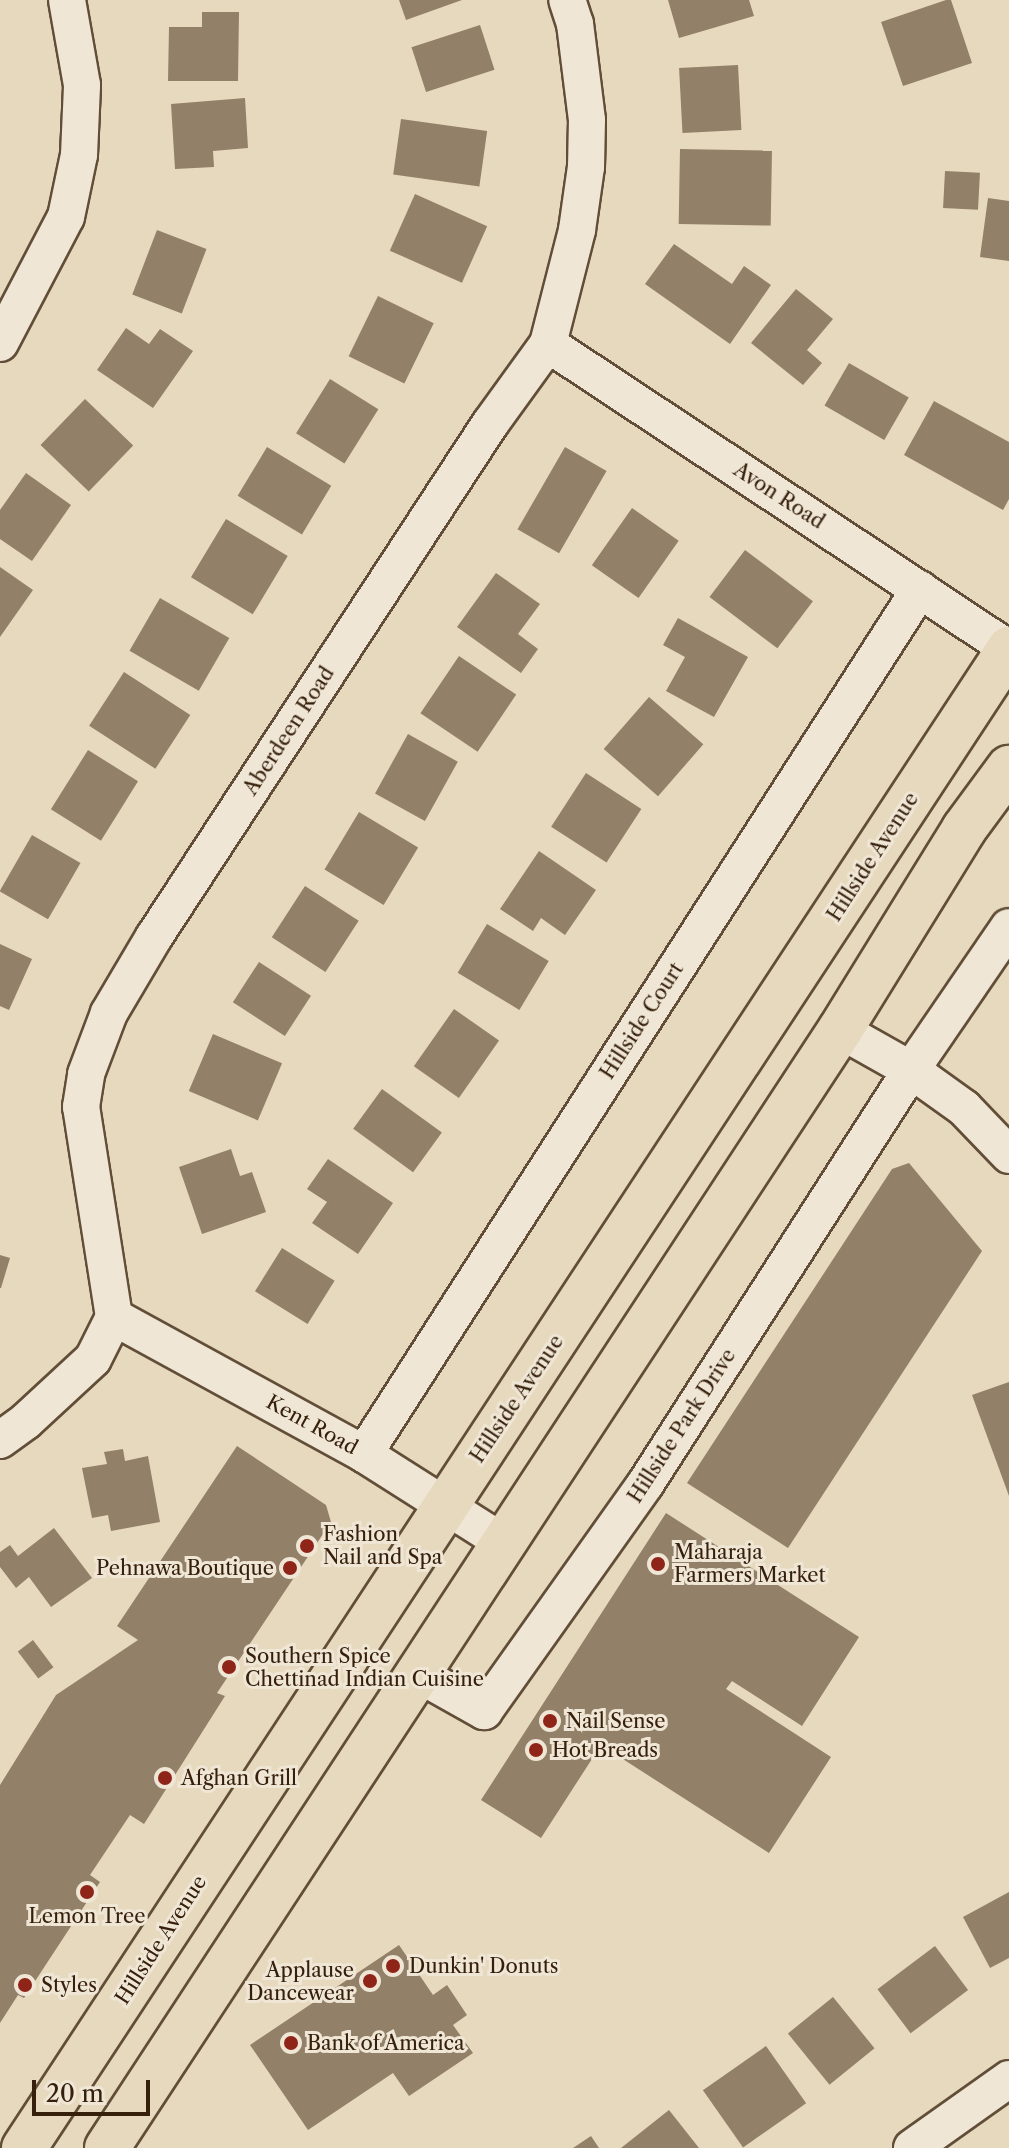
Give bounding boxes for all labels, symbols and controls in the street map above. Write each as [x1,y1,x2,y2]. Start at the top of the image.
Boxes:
street label: Avon Road [729,458,829,534]
street label: Aberdeen Road [239,662,339,800]
street label: Hillside Avenue [822,788,924,926]
street label: Hillside Court [595,958,689,1084]
street label: Hillside Avenue [465,1330,569,1468]
street label: Hillside Park Drive [623,1344,741,1508]
street label: Kent Road [262,1390,362,1460]
place label: Fashion Nail and Spa [323,1522,442,1569]
marker: Fashion Nail and Spa [298,1537,316,1555]
place label: Maharaja Farmers Market [674,1540,826,1587]
marker: Maharaja Farmers Market [649,1555,667,1573]
place label: Pehnawa Boutique [96,1556,274,1580]
marker: Pehnawa Boutique [281,1559,299,1577]
place label: Southern Spice Chettinad Indian Cuisine [245,1644,484,1691]
marker: Southern Spice Chettinad Indian Cuisine [220,1658,238,1676]
place label: Nail Sense [566,1709,666,1733]
marker: Nail Sense [541,1712,559,1730]
place label: Hot Breads [552,1738,658,1762]
marker: Hot Breads [527,1741,545,1759]
place label: Afghan Grill [181,1766,297,1790]
marker: Afghan Grill [156,1769,174,1787]
street label: Hillside Avenue [110,1871,212,2009]
marker: Lemon Tree [78,1883,96,1901]
place label: Lemon Tree [28,1904,146,1928]
place label: Dunkin' Donuts [409,1954,559,1978]
marker: Dunkin' Donuts [384,1957,402,1975]
place label: Applause Dancewear [247,1958,354,2005]
marker: Applause Dancewear [361,1972,379,1990]
place label: Styles [41,1973,97,1997]
marker: Styles [16,1976,34,1994]
place label: Bank of America [307,2031,466,2055]
marker: Bank of America [282,2034,300,2052]
scale bar [36,2064,154,2114]
text: 20 m [46,2079,104,2108]

